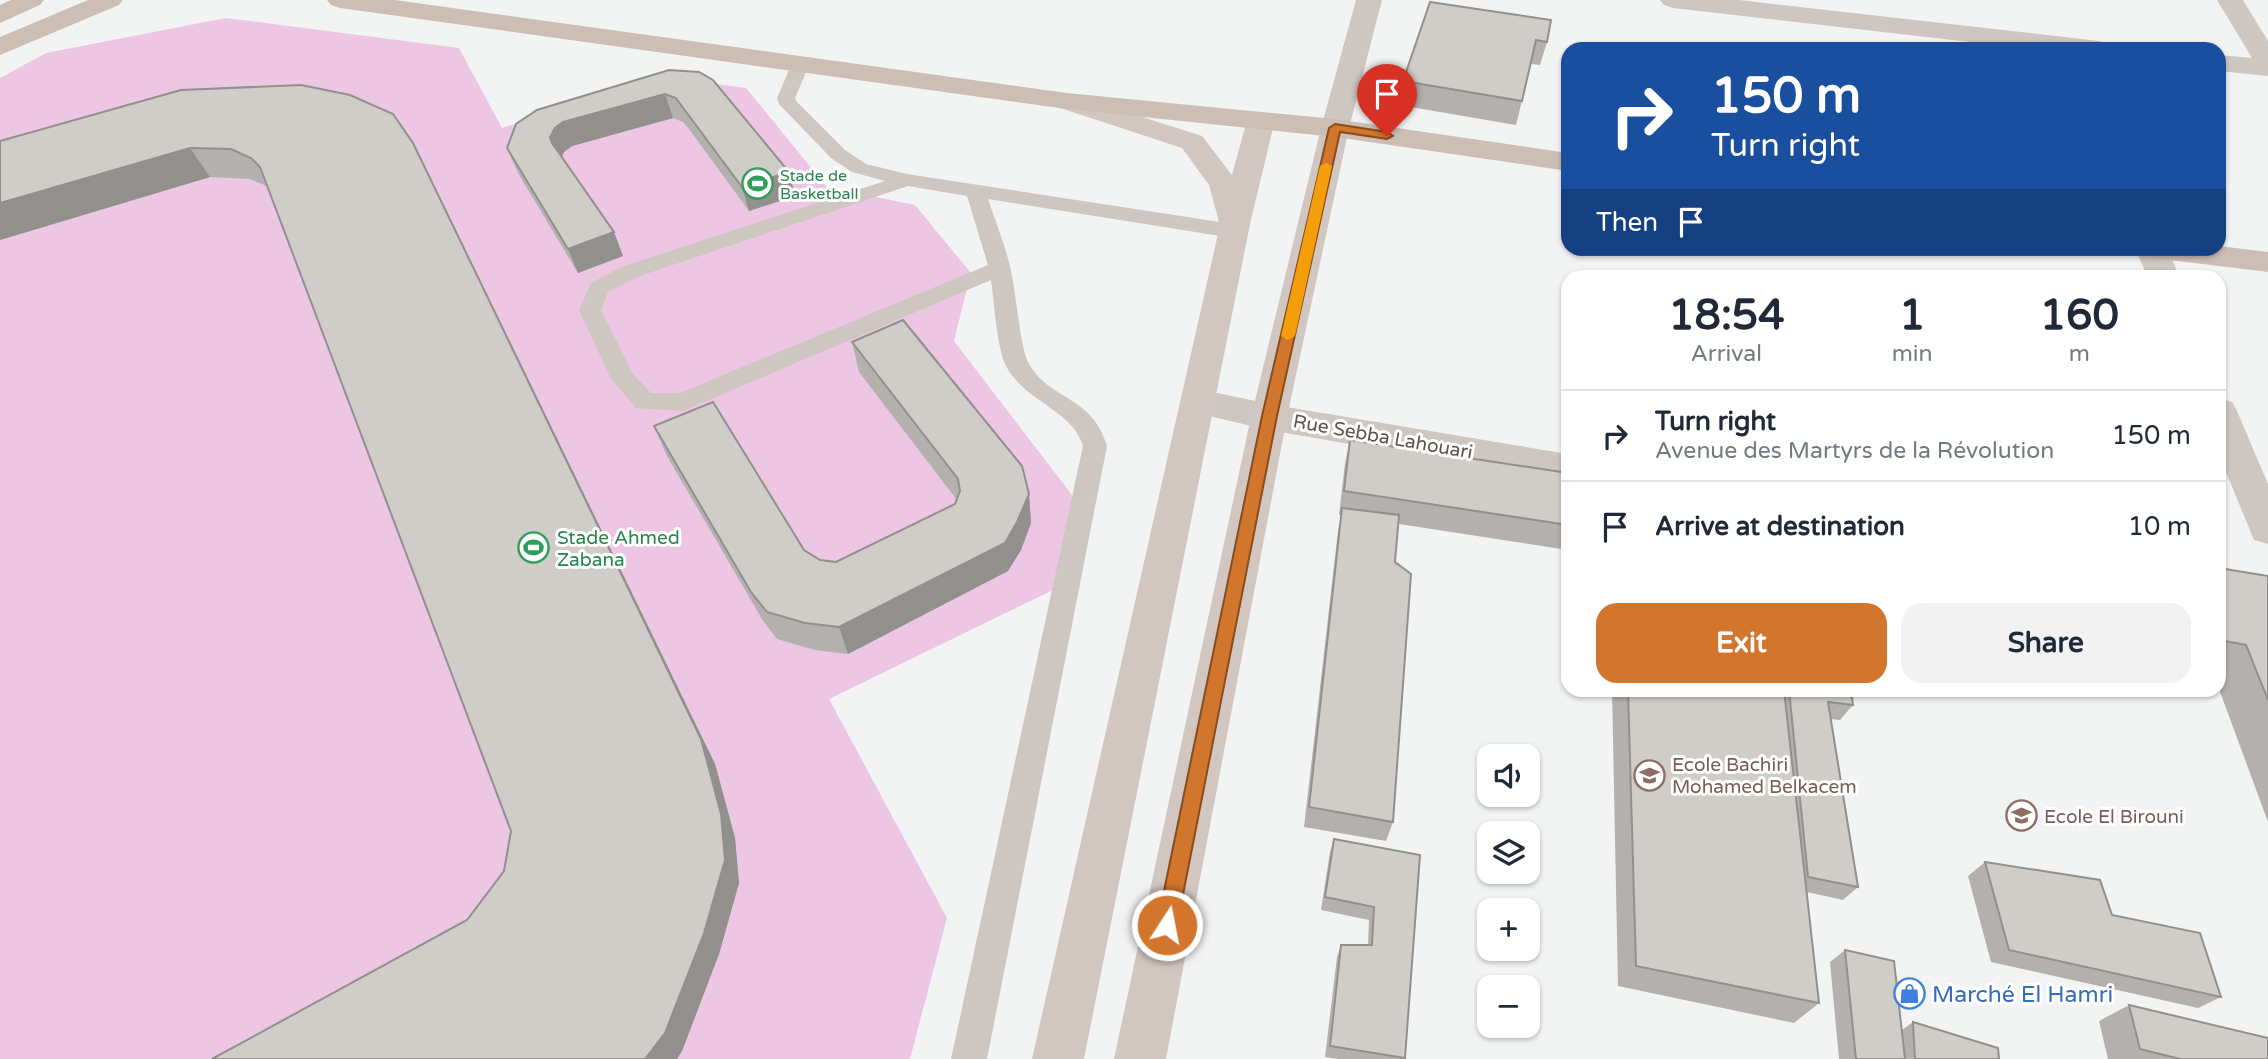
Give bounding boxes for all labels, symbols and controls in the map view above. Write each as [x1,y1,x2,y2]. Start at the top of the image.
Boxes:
pin [1357,64,1417,136]
text: 150 m [1711,67,1861,126]
icon: right [1596,70,1687,161]
icon: arrive [1368,75,1406,113]
text: Turn right [1711,127,1860,165]
place label: Stade de Basketball [780,166,859,204]
sports icon: Stade de Basketball [740,167,774,201]
icon: arrive [1672,203,1710,241]
text: Then [1596,207,1658,238]
text: 18:54 [1668,290,1785,341]
text: 1 [1899,290,1925,341]
text: 160 [2040,290,2119,341]
text: Arrival [1691,340,1762,368]
text: min [1892,340,1933,368]
text: m [2069,340,2090,368]
text: Turn right [1655,406,1776,437]
street label: Rue Sebba Lahouari [1291,410,1474,464]
icon: right [1596,417,1634,455]
text: 150 m [2111,420,2191,451]
text: Avenue des Martyrs de la Révolution [1655,437,2054,465]
icon: arrive [1596,508,1634,546]
text: Arrive at destination [1655,511,1905,542]
text: 10 m [2128,511,2191,542]
place label: Stade Ahmed Zabana [557,527,680,571]
sports icon: Stade Ahmed Zabana [517,531,551,565]
button: Exit [1596,603,1887,683]
button: Share [1901,603,2191,683]
map controls [1477,744,1540,1038]
button: sound [1477,744,1540,807]
place label: Ecole Bachiri Mohamed Belkacem [1672,754,1857,798]
school or university icon: Ecole Bachiri Mohamed Belkacem [1632,758,1666,792]
school or university icon: Ecole El Birouni [2004,799,2038,833]
place label: Ecole El Birouni [2044,806,2184,828]
button: layers [1477,821,1540,884]
position arrow [1130,888,1204,962]
button: + [1477,898,1540,961]
button: − [1477,975,1540,1038]
shop icon: Marché El Hamri [1892,977,1926,1011]
place label: Marché El Hamri [1932,981,2113,1009]

